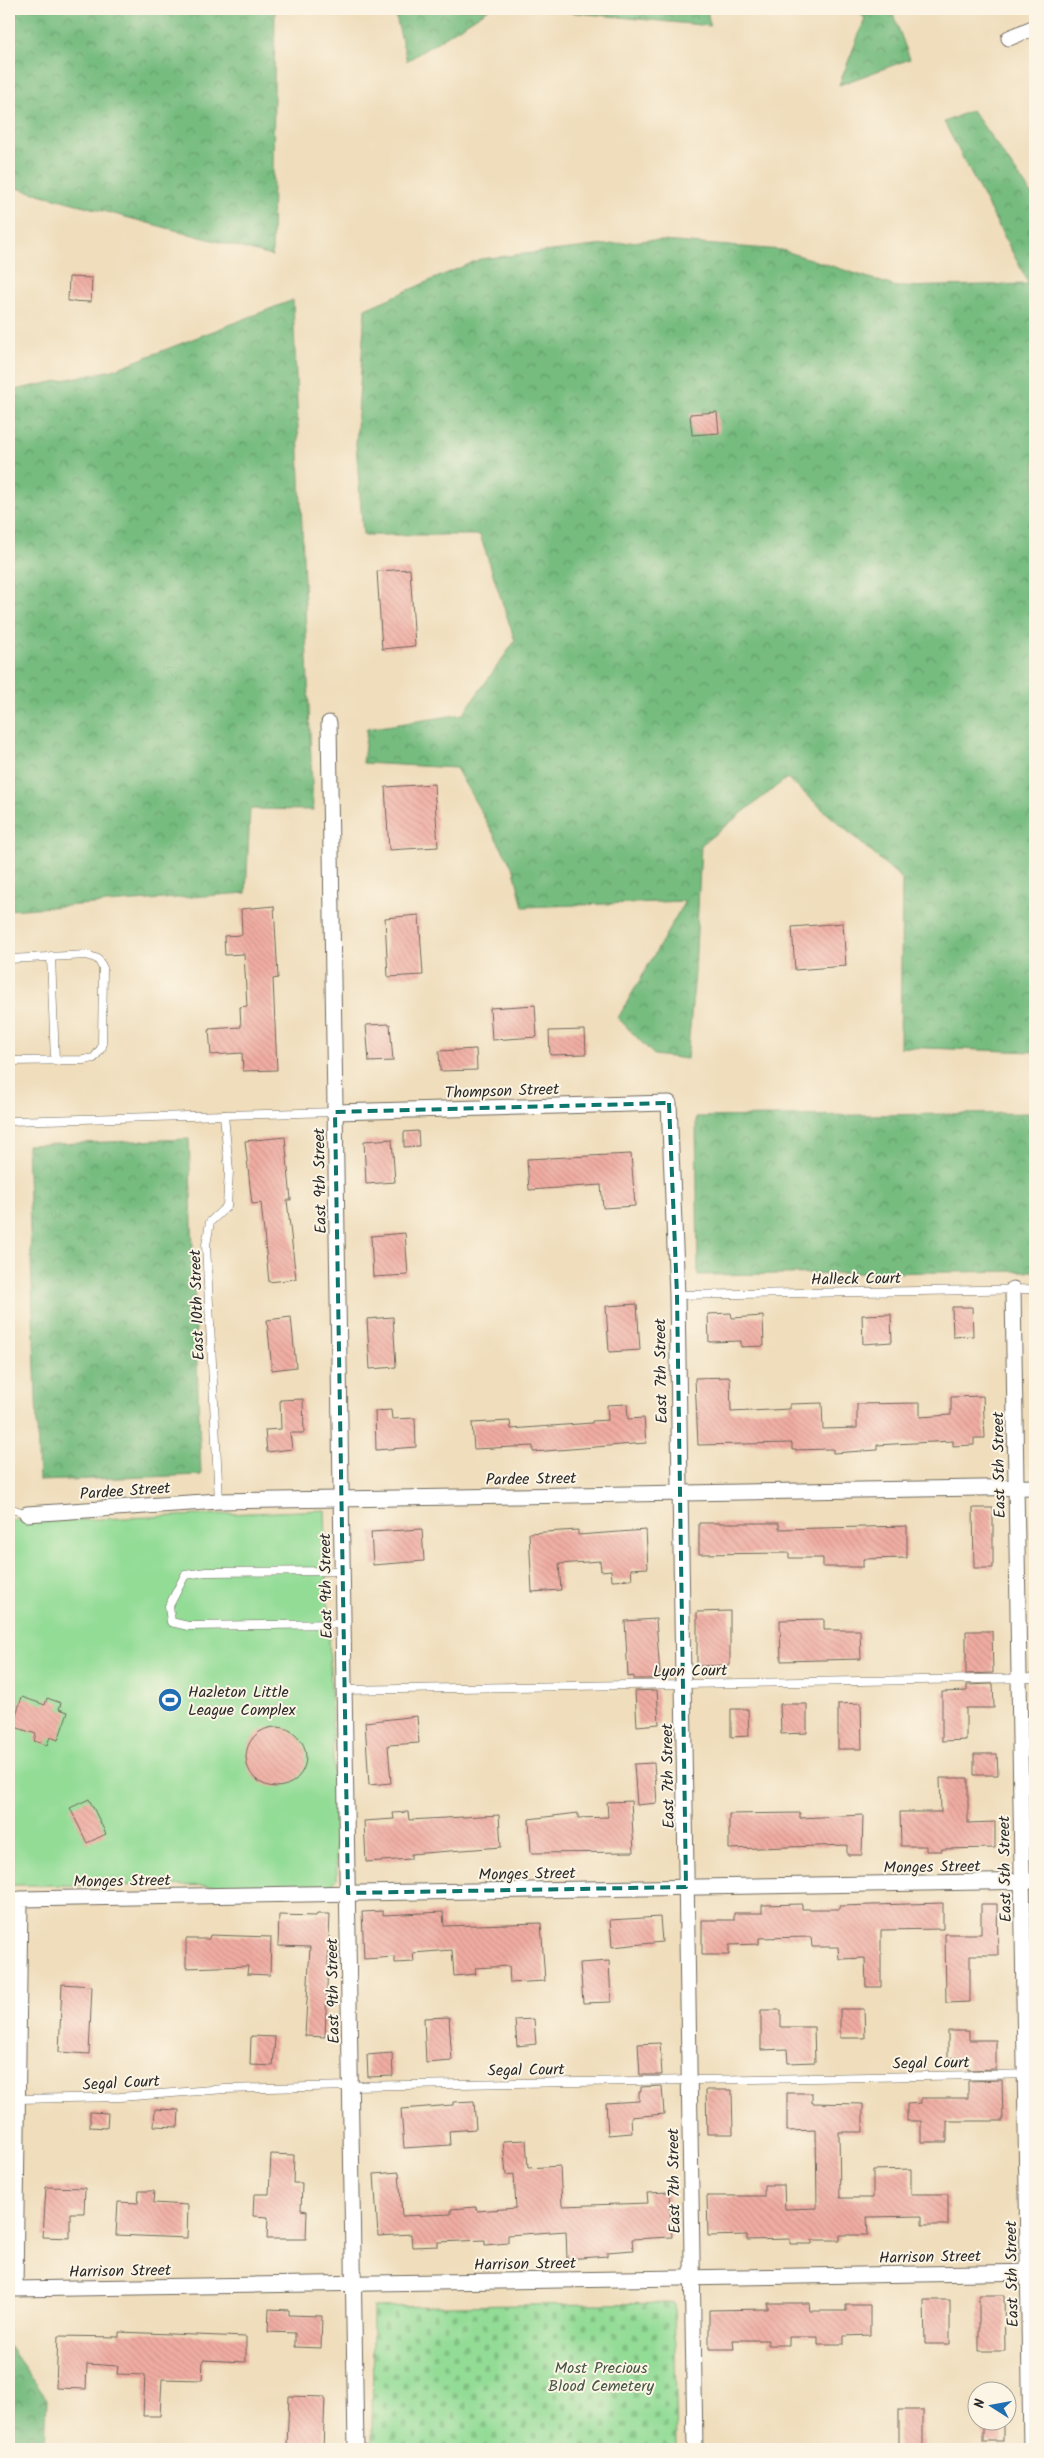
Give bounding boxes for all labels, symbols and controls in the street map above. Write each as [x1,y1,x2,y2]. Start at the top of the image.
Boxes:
street label: Thompson Street [444,1077,560,1106]
street label: East 9th Street [307,1127,334,1234]
street label: East 10th Street [183,1248,212,1361]
street label: Halleck Court [811,1266,902,1293]
street label: East 7th Street [648,1317,675,1424]
street label: East 5th Street [986,1411,1013,1519]
street label: Pardee Street [485,1466,577,1493]
street label: Pardee Street [79,1476,172,1507]
street label: East 9th Street [313,1532,340,1639]
street label: Lyon Court [653,1658,728,1685]
place label: Hazleton Little League Complex [188,1680,297,1723]
sports icon: Hazleton Little League Complex [157,1687,183,1713]
street label: East 7th Street [655,1722,682,1829]
street label: East 5th Street [992,1815,1019,1923]
street label: Monges Street [883,1854,982,1881]
street label: Monges Street [478,1861,577,1888]
street label: Monges Street [73,1868,172,1895]
street label: East 9th Street [320,1937,347,2044]
street label: Segal Court [892,2050,971,2077]
street label: Segal Court [487,2057,566,2084]
street label: Segal Court [82,2069,161,2098]
street label: East 7th Street [661,2127,688,2234]
street label: East 5th Street [999,2220,1026,2328]
street label: Harrison Street [879,2244,982,2271]
street label: Harrison Street [474,2251,577,2278]
street label: Harrison Street [69,2258,172,2285]
park label: Most Precious Blood Cemetery [548,2356,654,2399]
north arrow [966,2380,1016,2430]
text: N [969,2397,992,2410]

